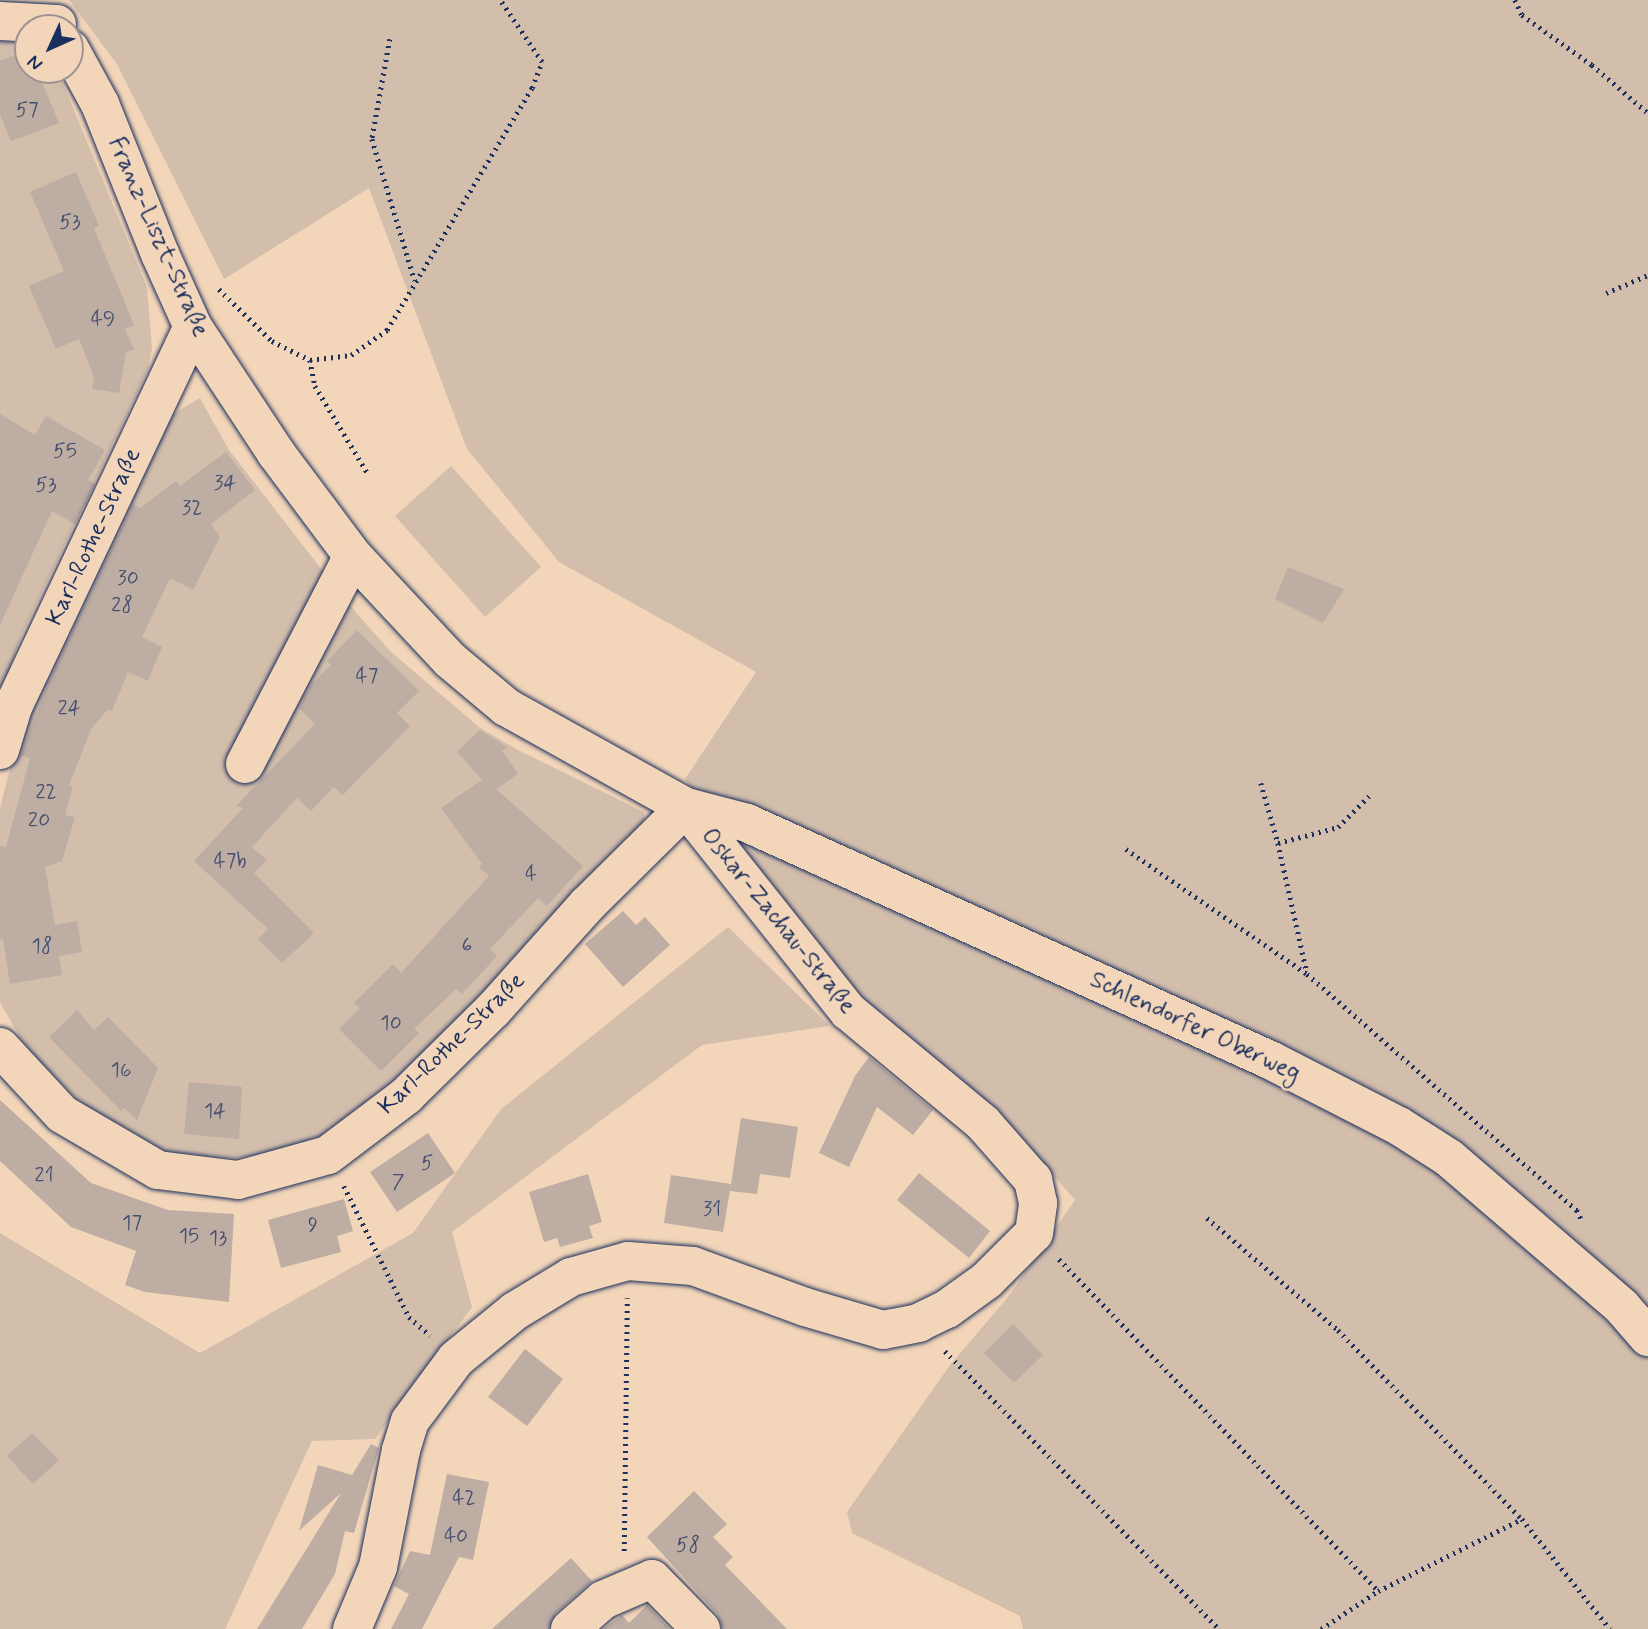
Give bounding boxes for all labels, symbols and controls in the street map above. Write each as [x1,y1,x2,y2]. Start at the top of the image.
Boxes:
north arrow [14,14,84,84]
text: N [22,49,49,76]
house number: 57 [15,97,39,123]
street label: Franz-Liszt-Straße [101,133,215,341]
house number: 53 [59,209,81,235]
house number: 49 [91,306,115,332]
house number: 55 [53,438,77,464]
street label: Karl-Rothe-Straße [40,444,148,630]
house number: 34 [214,470,236,496]
house number: 53 [35,472,57,498]
house number: 32 [182,495,202,521]
house number: 30 [117,565,139,591]
house number: 28 [111,592,133,618]
house number: 47 [356,663,378,689]
house number: 24 [57,695,81,721]
house number: 22 [35,779,57,805]
house number: 20 [28,807,50,833]
street label: Oskar-Zachau-Straße [694,822,862,1020]
house number: 47b [213,848,247,874]
house number: 4 [525,861,537,887]
house number: 6 [462,932,472,958]
house number: 18 [32,933,52,959]
street label: Schlendorfer Oberweg [1085,966,1305,1088]
street label: Karl-Rothe-Straße [373,967,531,1121]
house number: 10 [380,1010,402,1036]
house number: 16 [111,1057,131,1083]
house number: 14 [204,1098,226,1124]
house number: 5 [421,1150,433,1176]
house number: 21 [34,1162,54,1188]
house number: 7 [392,1169,404,1195]
house number: 31 [703,1196,721,1222]
house number: 17 [122,1210,142,1236]
house number: 9 [308,1212,318,1238]
house number: 15 [179,1223,199,1249]
house number: 13 [209,1225,227,1251]
house number: 42 [452,1485,476,1511]
house number: 40 [444,1523,468,1549]
house number: 58 [676,1532,700,1558]

